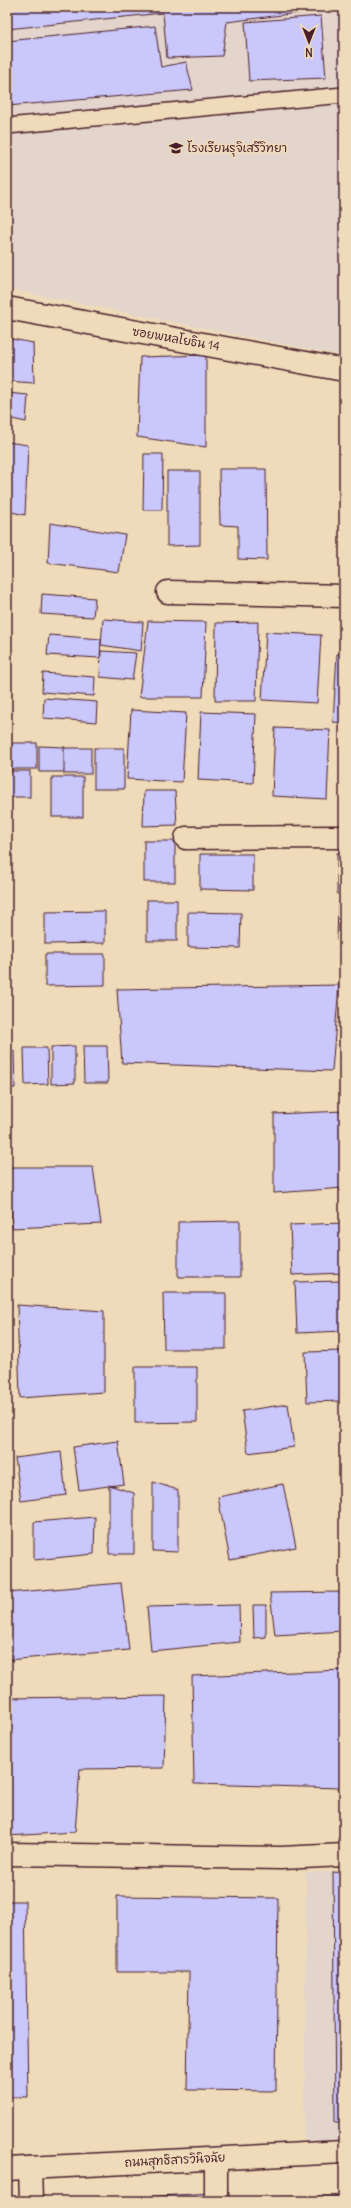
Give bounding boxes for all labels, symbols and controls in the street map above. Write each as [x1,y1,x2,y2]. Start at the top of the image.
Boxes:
north arrow [289,22,329,62]
text: N [305,45,313,59]
school or university icon: โรงเรียนรุจิเสรีวิทยา [168,140,184,156]
place label: โรงเรียนรุจิเสรีวิทยา [187,140,287,157]
street label: ซอยพหลโยธิน 14 [131,323,221,354]
street label: ถนนสุทธิสารวินิจฉัย [124,2149,226,2172]

